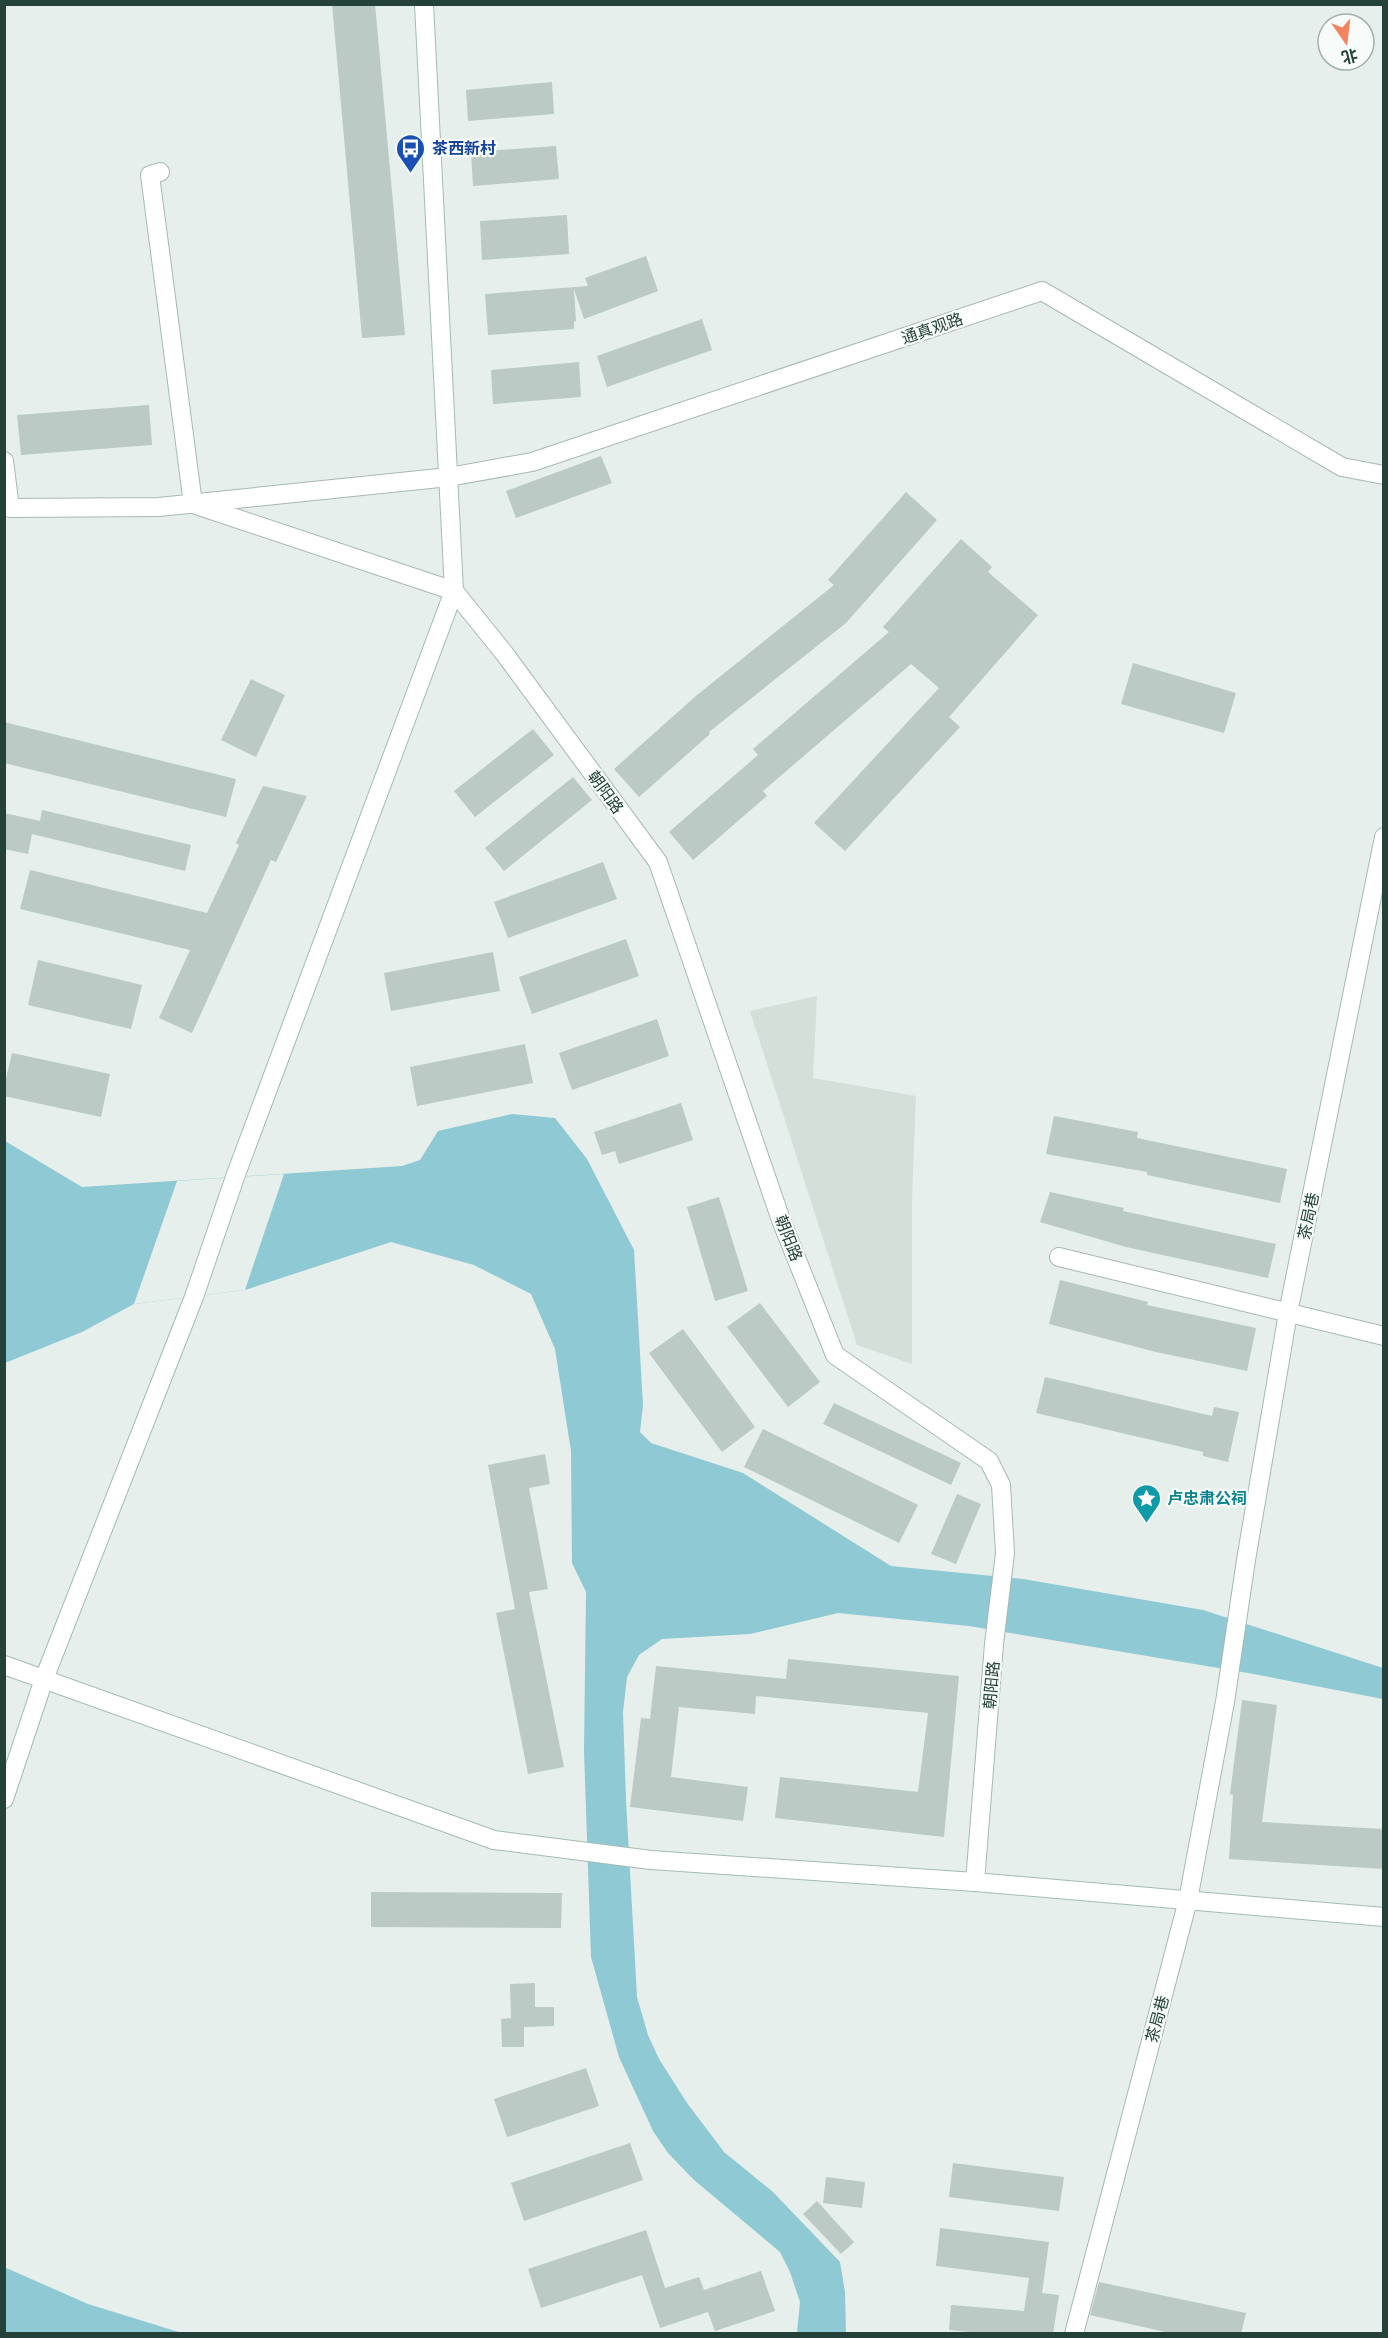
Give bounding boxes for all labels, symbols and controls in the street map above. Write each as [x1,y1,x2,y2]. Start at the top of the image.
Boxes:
north arrow [1316,12,1376,72]
text: 北 [1339,45,1360,67]
bus stop icon: 茶西新村 [395,132,427,174]
place label: 茶西新村 [432,139,496,158]
street label: 通真观路 [899,309,966,348]
street label: 朝阳路 [584,767,627,817]
street label: 茶局巷 [1294,1191,1323,1242]
street label: 朝阳路 [771,1212,806,1264]
place icon: 卢忠肃公祠 [1130,1482,1162,1524]
place label: 卢忠肃公祠 [1167,1489,1247,1508]
street label: 朝阳路 [980,1660,1003,1710]
street label: 茶局巷 [1142,1993,1173,2045]

